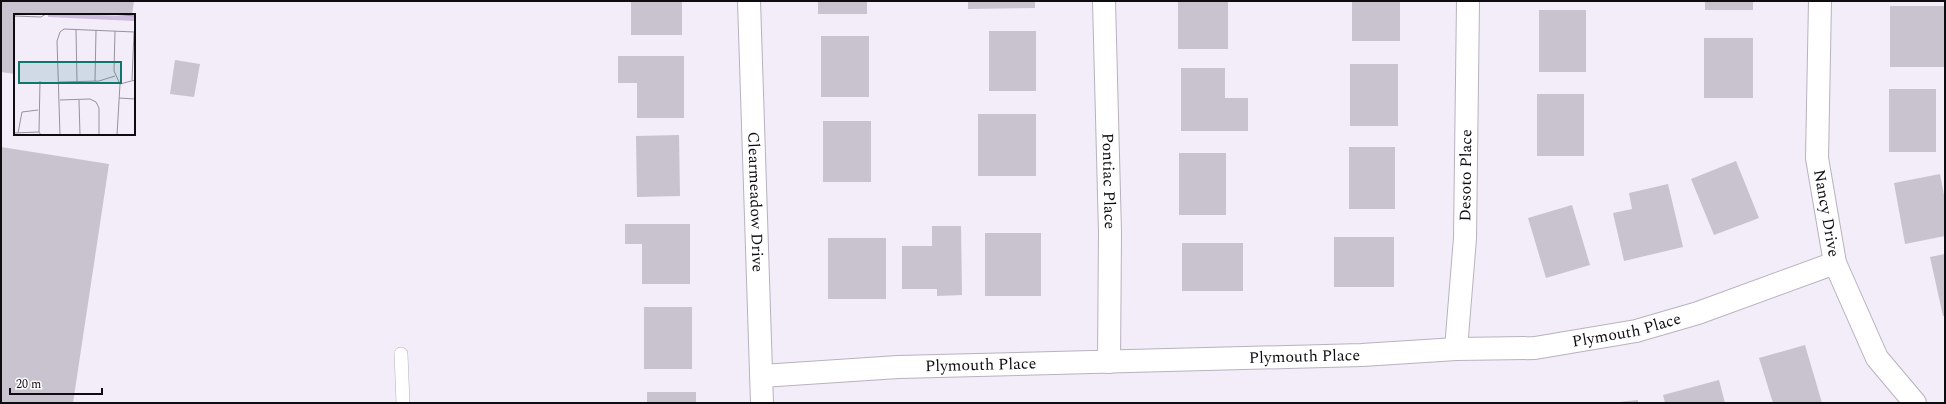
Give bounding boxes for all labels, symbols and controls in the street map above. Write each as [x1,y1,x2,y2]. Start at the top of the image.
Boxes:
inset map [14,14,135,135]
street label: Desoto Place [1453,129,1478,222]
street label: Clearmeadow Drive [741,131,770,273]
street label: Pontiac Place [1095,133,1122,229]
street label: Nancy Drive [1807,168,1846,259]
street label: Plymouth Place [1570,307,1684,354]
street label: Plymouth Place [1249,343,1360,370]
street label: Plymouth Place [925,351,1037,378]
scale bar [10,370,102,396]
text: 20 m [16,375,41,394]

